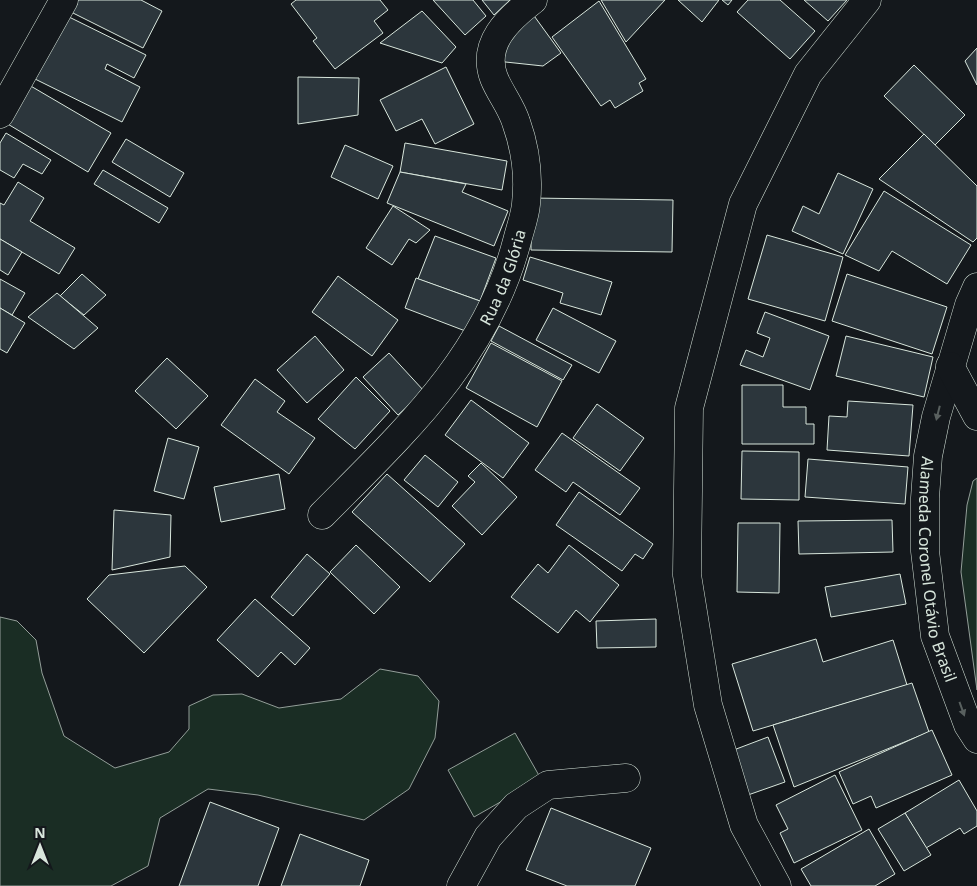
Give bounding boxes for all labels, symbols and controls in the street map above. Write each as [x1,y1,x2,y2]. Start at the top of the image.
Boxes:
street label: Rua da Glória [474,227,531,329]
one-way arrow [933,405,941,420]
street label: Alameda Coronel Otávio Brasil [914,456,962,685]
one-way arrow [958,702,966,717]
north arrow [15,821,65,871]
text: N [34,823,46,842]

